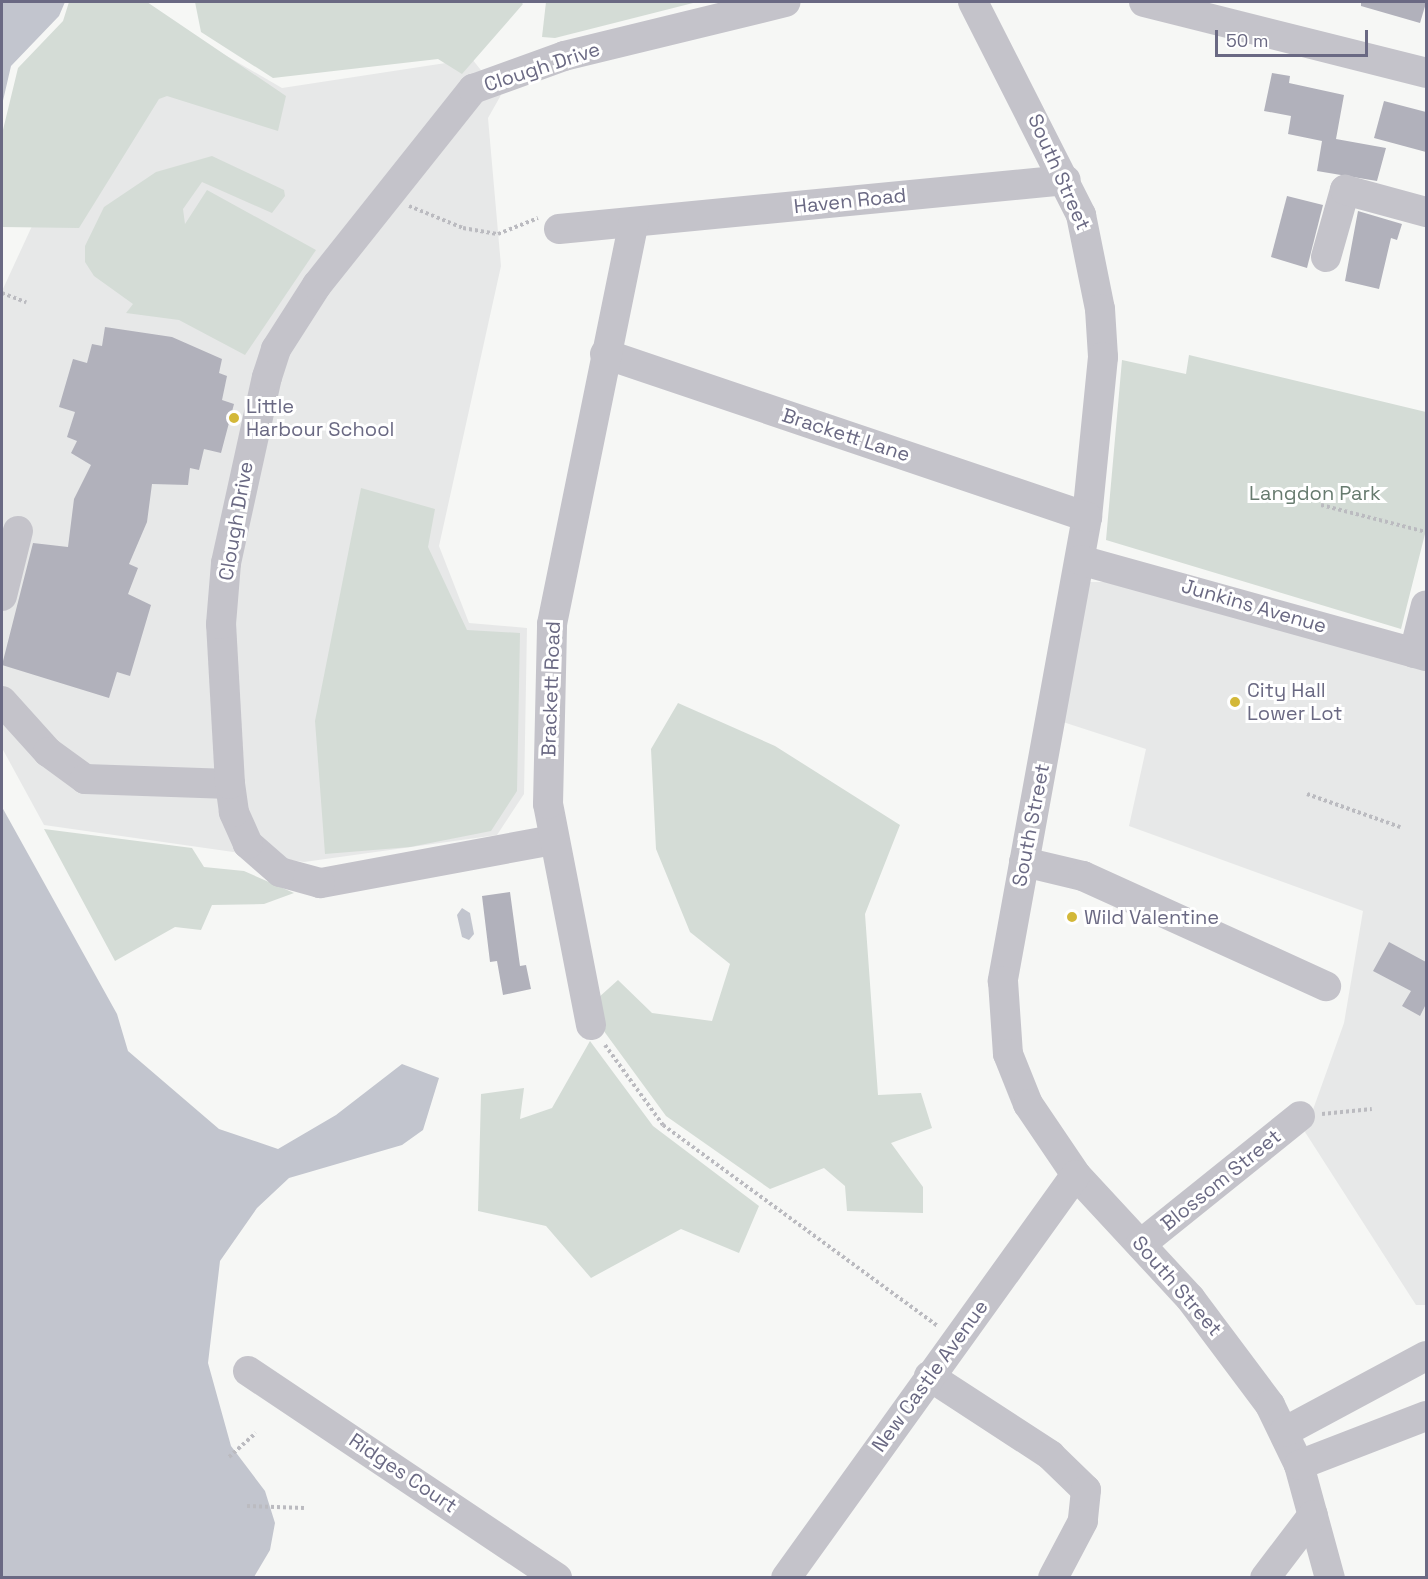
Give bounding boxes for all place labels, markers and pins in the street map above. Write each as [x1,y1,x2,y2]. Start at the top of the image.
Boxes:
place label: Little Harbour School [246,394,394,441]
marker: Little Harbour School [227,411,241,425]
place label: City Hall Lower Lot [1247,678,1342,725]
marker: City Hall Lower Lot [1228,695,1242,709]
place label: Wild Valentine [1084,905,1219,929]
marker: Wild Valentine [1065,910,1079,924]

